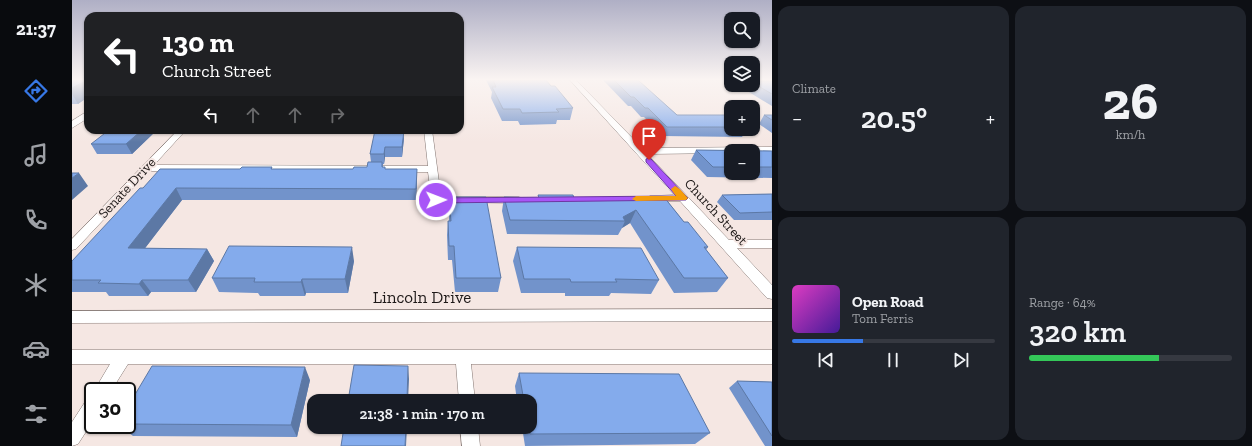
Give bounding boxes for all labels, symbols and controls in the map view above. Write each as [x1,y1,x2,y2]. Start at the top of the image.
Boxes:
map controls [724,12,760,180]
button: search [724,12,760,48]
text: 21:37 [16,18,56,40]
text: 130 m [162,26,234,59]
icon: left [96,28,148,80]
button: layers [724,56,760,92]
text: Church Street [162,60,271,82]
text: 26 [1103,70,1158,132]
icon: directions [22,77,50,105]
text: Climate [792,81,836,96]
button: + [724,100,760,136]
text: 20.5° [861,100,927,136]
icon: left [200,104,222,126]
icon: ahead [242,104,264,126]
icon: ahead [284,104,306,126]
icon: right [326,104,348,126]
text: − [792,105,802,132]
text: + [986,105,995,132]
pin [632,119,666,160]
icon: arrive [638,125,660,147]
text: km/h [1116,127,1145,142]
icon: music [22,141,50,169]
button: − [724,144,760,180]
street label: Senate Drive [95,154,160,222]
street label: Church Street [681,175,752,249]
position arrow [415,179,457,221]
icon: phone [22,206,50,234]
icon: climate [22,271,50,299]
street label: Lincoln Drive [373,287,471,307]
text: Open Road [852,293,924,311]
text: Range · 64% [1029,295,1096,310]
text: Tom Ferris [852,311,913,326]
text: 320 km [1029,314,1126,350]
icon: car [22,335,50,363]
icon: previous [815,349,837,371]
icon: pause [882,349,904,371]
icon: next [950,349,972,371]
speed limit sign: 30 [84,382,136,434]
icon: filters [22,400,50,428]
text: 21:38 · 1 min · 170 m [359,405,485,423]

